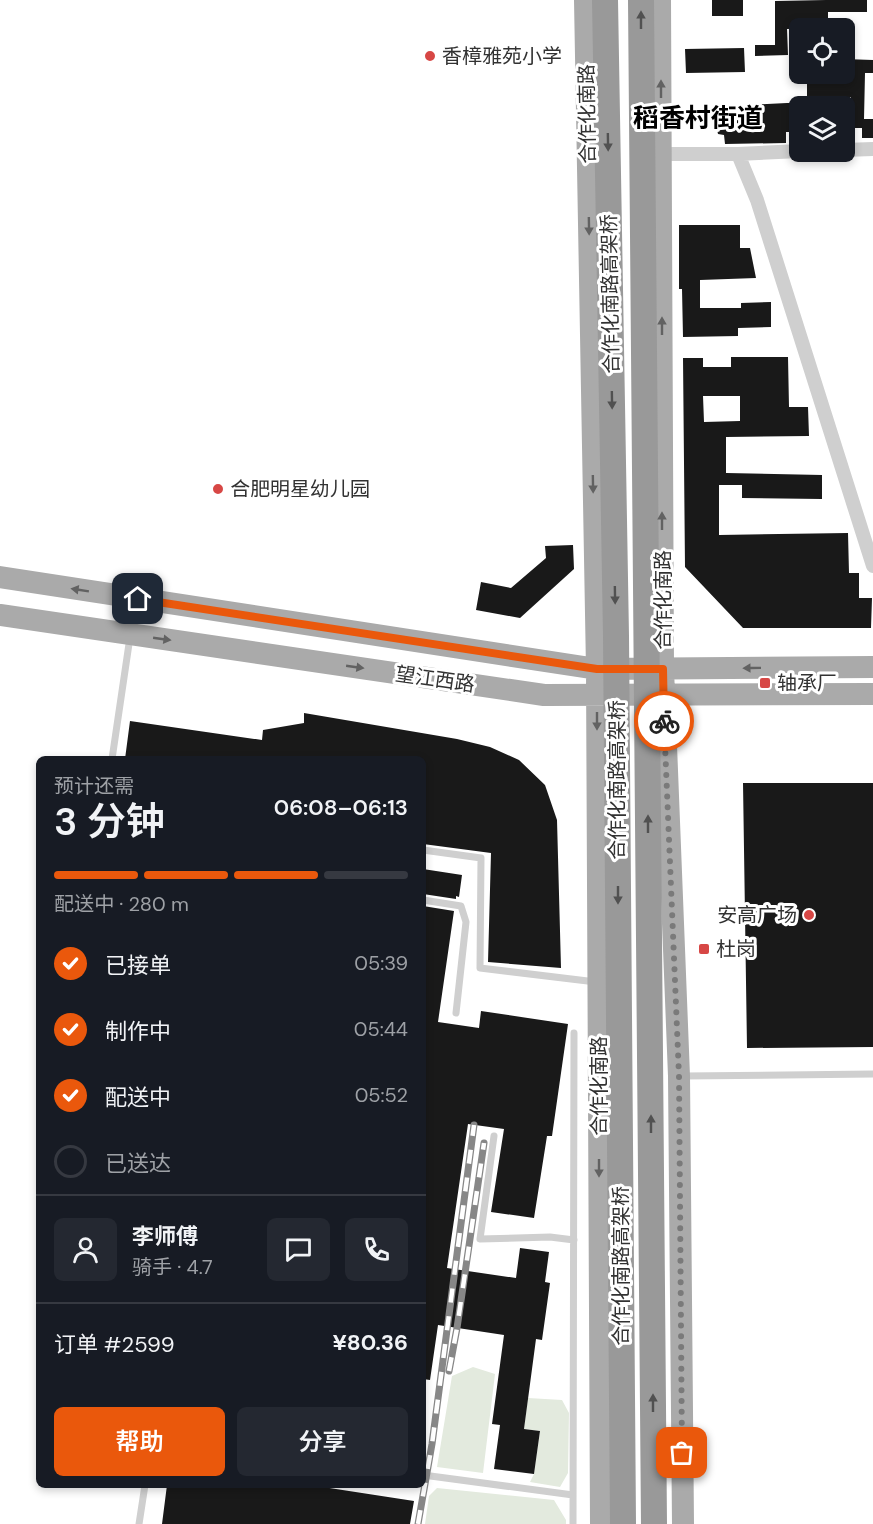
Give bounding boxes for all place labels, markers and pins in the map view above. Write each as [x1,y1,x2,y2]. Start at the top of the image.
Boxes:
place label: 香樟雅苑小学 [442,43,562,69]
marker: 香樟雅苑小学 [423,49,437,63]
place label: 合肥明星幼儿园 [230,476,370,502]
marker: 合肥明星幼儿园 [211,482,225,496]
pin [112,573,163,624]
place label: 轴承厂 [777,670,837,696]
marker: 轴承厂 [758,676,772,690]
place label: 安高广场 [717,902,797,928]
marker: 安高广场 [802,908,816,922]
place label: 杜岗 [716,936,756,962]
marker: 杜岗 [697,942,711,956]
pin [656,1427,707,1478]

